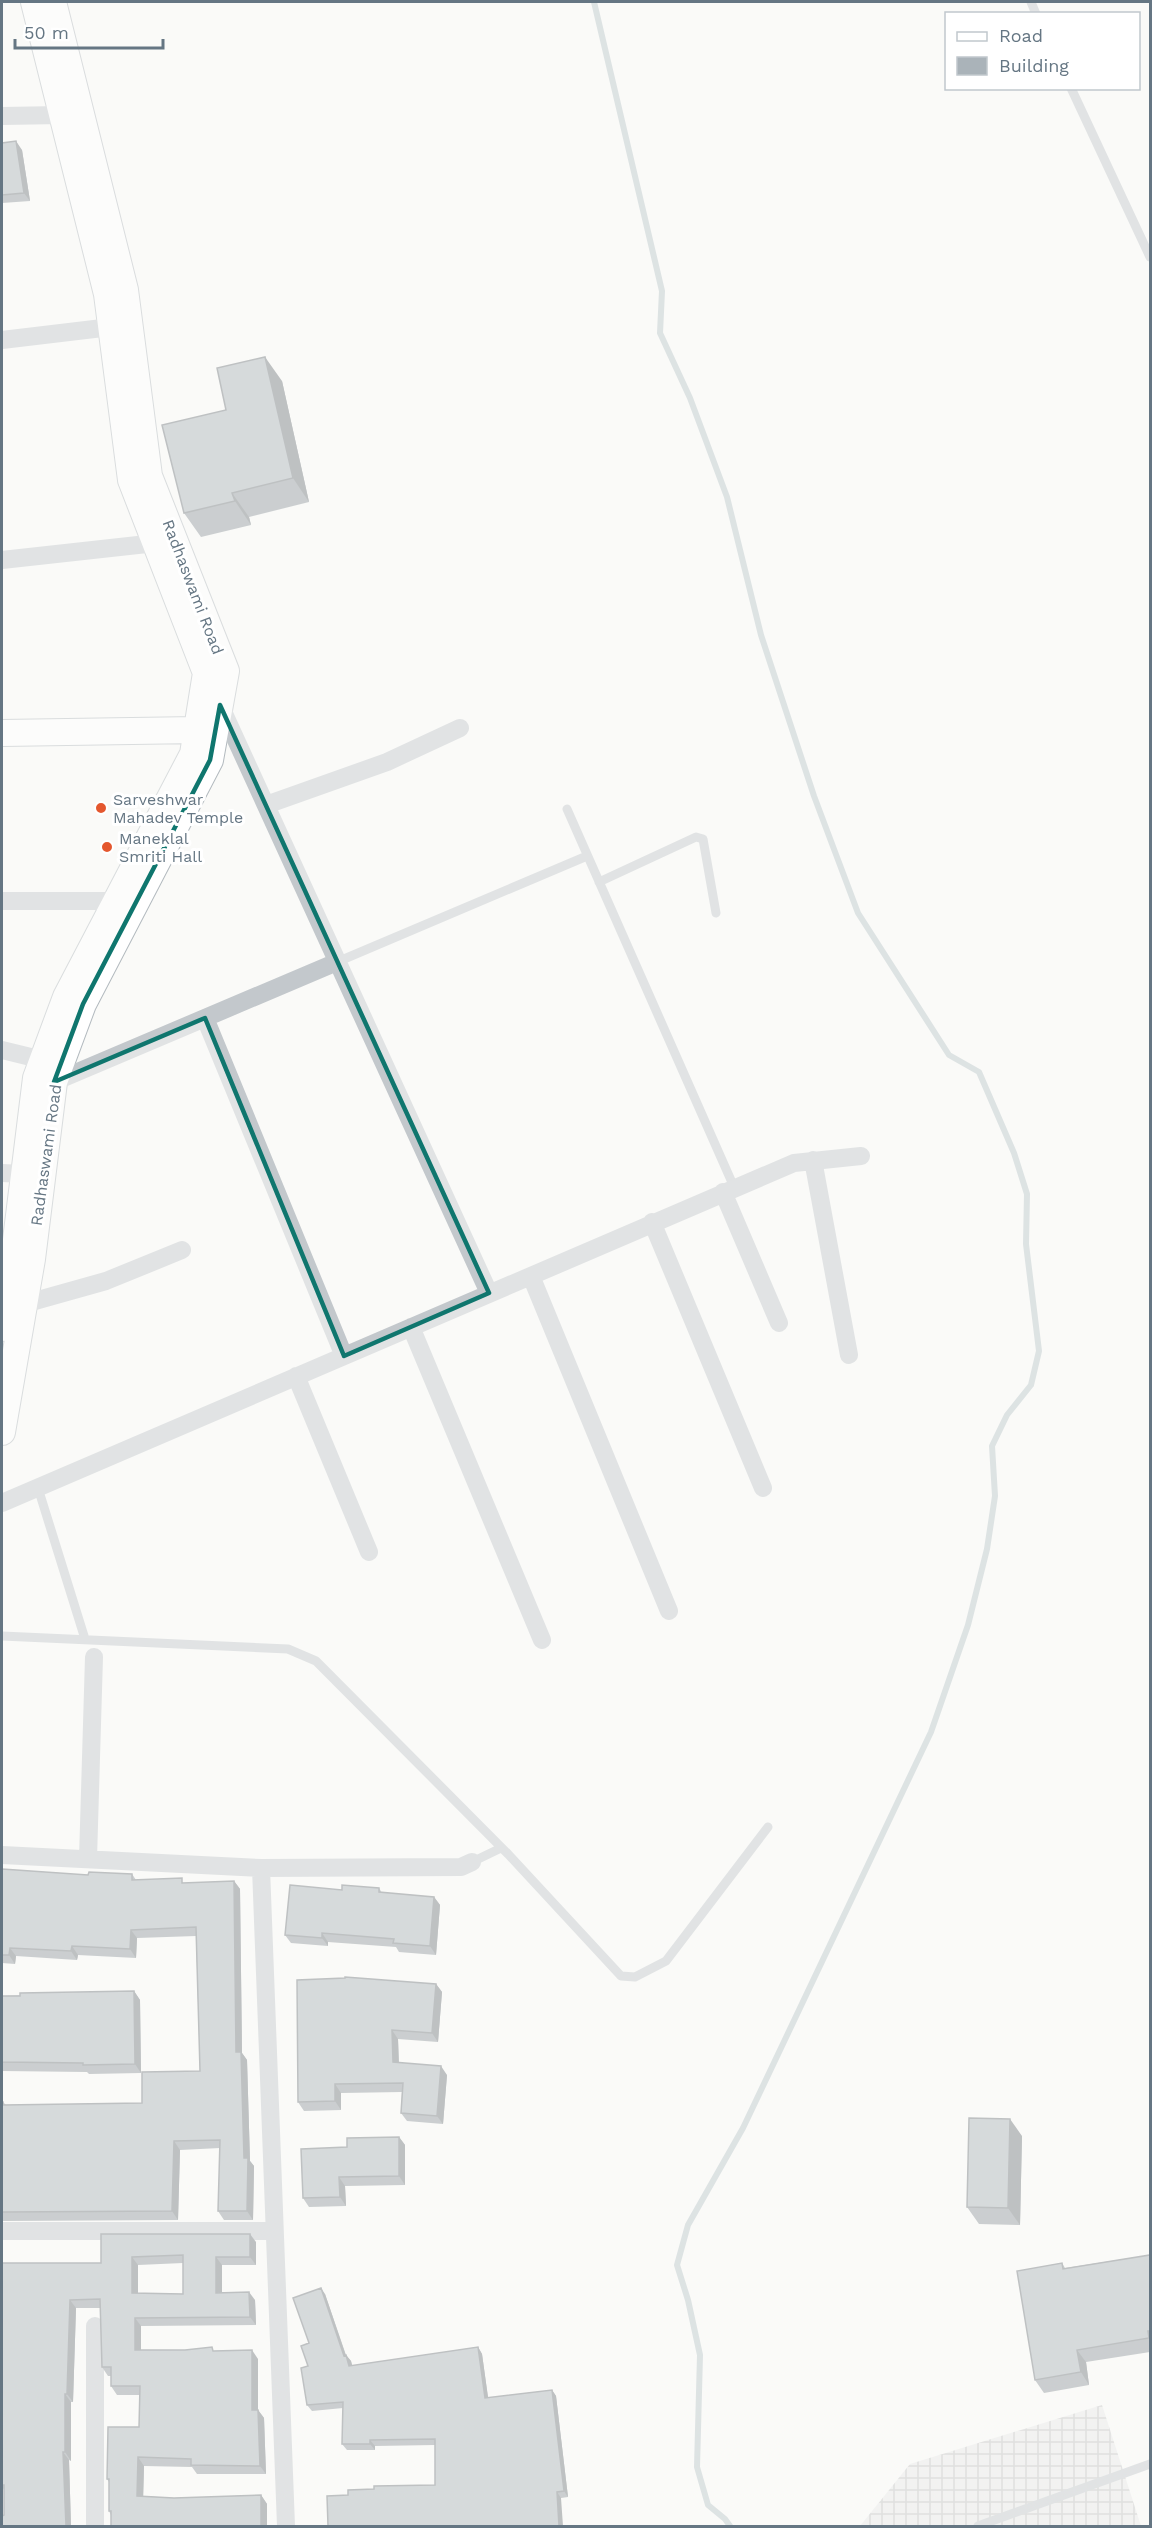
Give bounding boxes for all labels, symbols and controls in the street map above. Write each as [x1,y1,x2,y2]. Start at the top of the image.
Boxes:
scale bar [15,12,164,50]
legend [945,12,1140,90]
text: 50 m [24,22,69,43]
text: Road [999,25,1043,46]
text: Building [999,55,1069,76]
street label: Radhaswami Road [159,517,227,657]
place label: Sarveshwar Mahadev Temple [113,790,243,827]
marker: Sarveshwar Mahadev Temple [94,801,108,815]
place label: Maneklal Smriti Hall [119,829,202,866]
marker: Maneklal Smriti Hall [100,840,114,854]
street label: Radhaswami Road [27,1083,65,1227]

